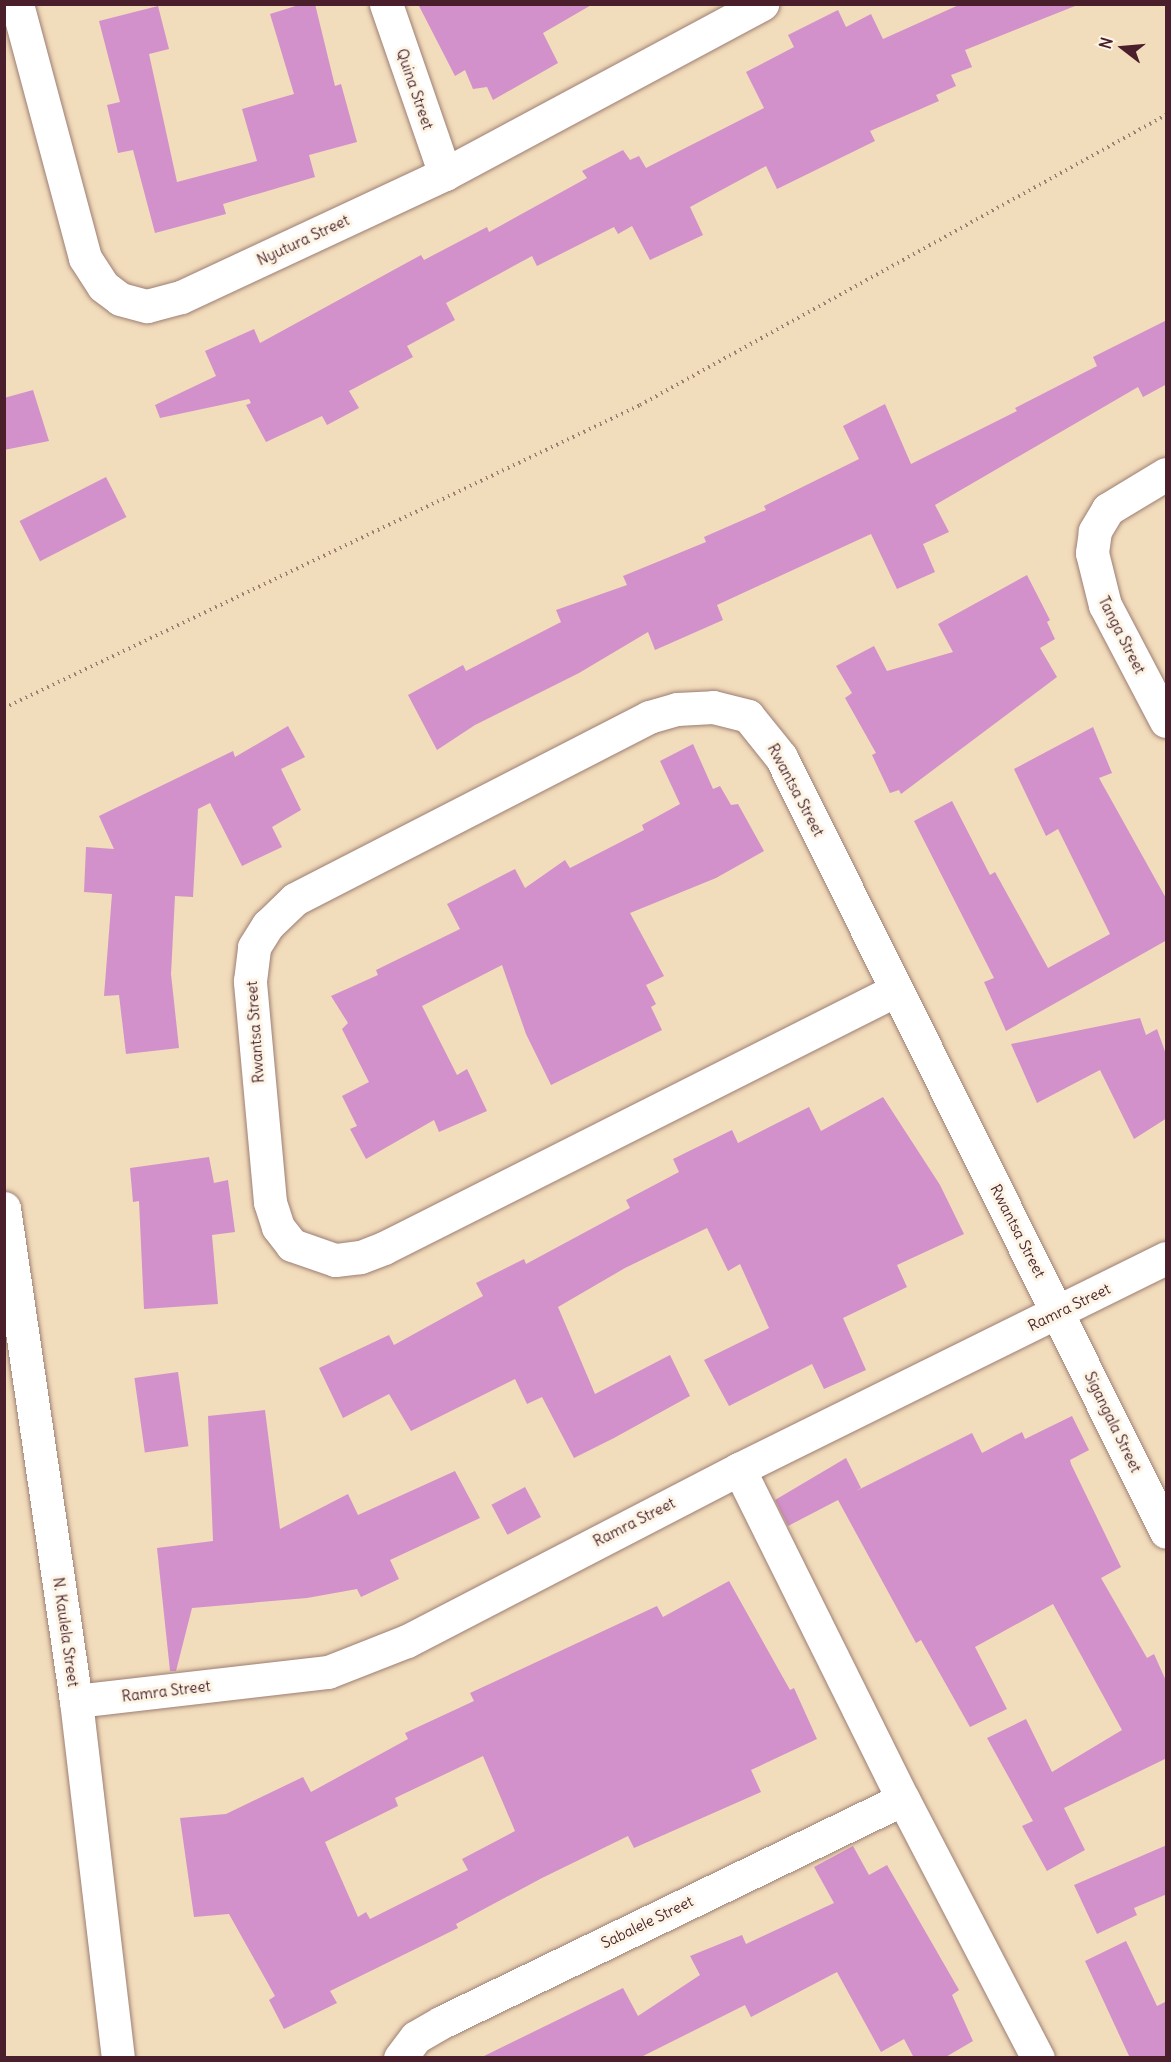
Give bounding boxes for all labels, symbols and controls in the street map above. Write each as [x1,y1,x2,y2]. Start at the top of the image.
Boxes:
north arrow [1093,18,1153,78]
text: N [1095,35,1117,51]
street label: Quina Street [393,46,437,132]
street label: Nyutura Street [254,211,352,269]
street label: Tanga Street [1095,593,1149,677]
street label: Rwantsa Street [764,741,828,839]
street label: Rwantsa Street [242,980,268,1084]
street label: Rwantsa Street [987,1181,1049,1281]
street label: Ramra Street [1025,1279,1113,1335]
street label: Sigangala Street [1081,1369,1145,1475]
street label: Ramra Street [590,1494,678,1550]
street label: N. Kaulela Street [49,1576,83,1688]
street label: Ramra Street [121,1677,211,1705]
street label: Sabalele Street [598,1892,696,1952]

